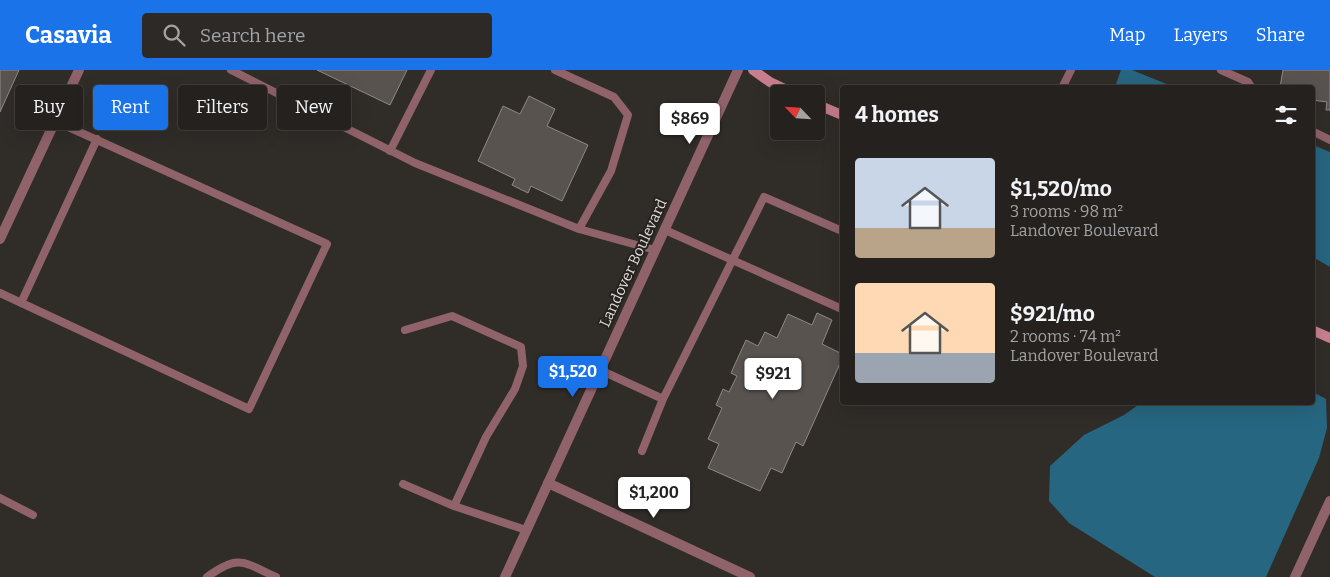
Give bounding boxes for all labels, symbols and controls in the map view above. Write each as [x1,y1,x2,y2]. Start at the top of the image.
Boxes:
search box [142,13,492,58]
text: Casavia [25,21,112,49]
icon: search [160,21,188,49]
text: Search here [200,24,305,47]
text: Map [1109,24,1145,46]
text: Layers [1173,24,1228,46]
text: Share [1256,24,1305,46]
chip: Buy [15,85,83,130]
chip: Rent [93,85,168,130]
chip: Filters [178,85,267,130]
chip: New [277,85,351,130]
north arrow [770,85,825,140]
map controls [770,85,825,140]
icon: filters [1272,101,1300,129]
pin: $869 [660,102,720,145]
text: 4 homes [855,102,939,128]
text: $869 [671,109,709,128]
text: $1,520/mo [1010,176,1112,202]
icon: home [895,178,955,238]
street label: Landover Boulevard [595,196,671,330]
text: 3 rooms · 98 m² [1010,202,1123,221]
text: Landover Boulevard [1010,221,1158,240]
text: $921/mo [1010,301,1095,327]
icon: home [895,303,955,363]
text: 2 rooms · 74 m² [1010,327,1121,346]
text: Landover Boulevard [1010,346,1158,365]
pin: $1,520 [532,356,614,398]
pin: $921 [743,358,803,400]
text: $1,520 [549,362,597,381]
text: $921 [755,364,791,383]
pin: $1,200 [613,476,695,519]
text: $1,200 [629,483,679,502]

